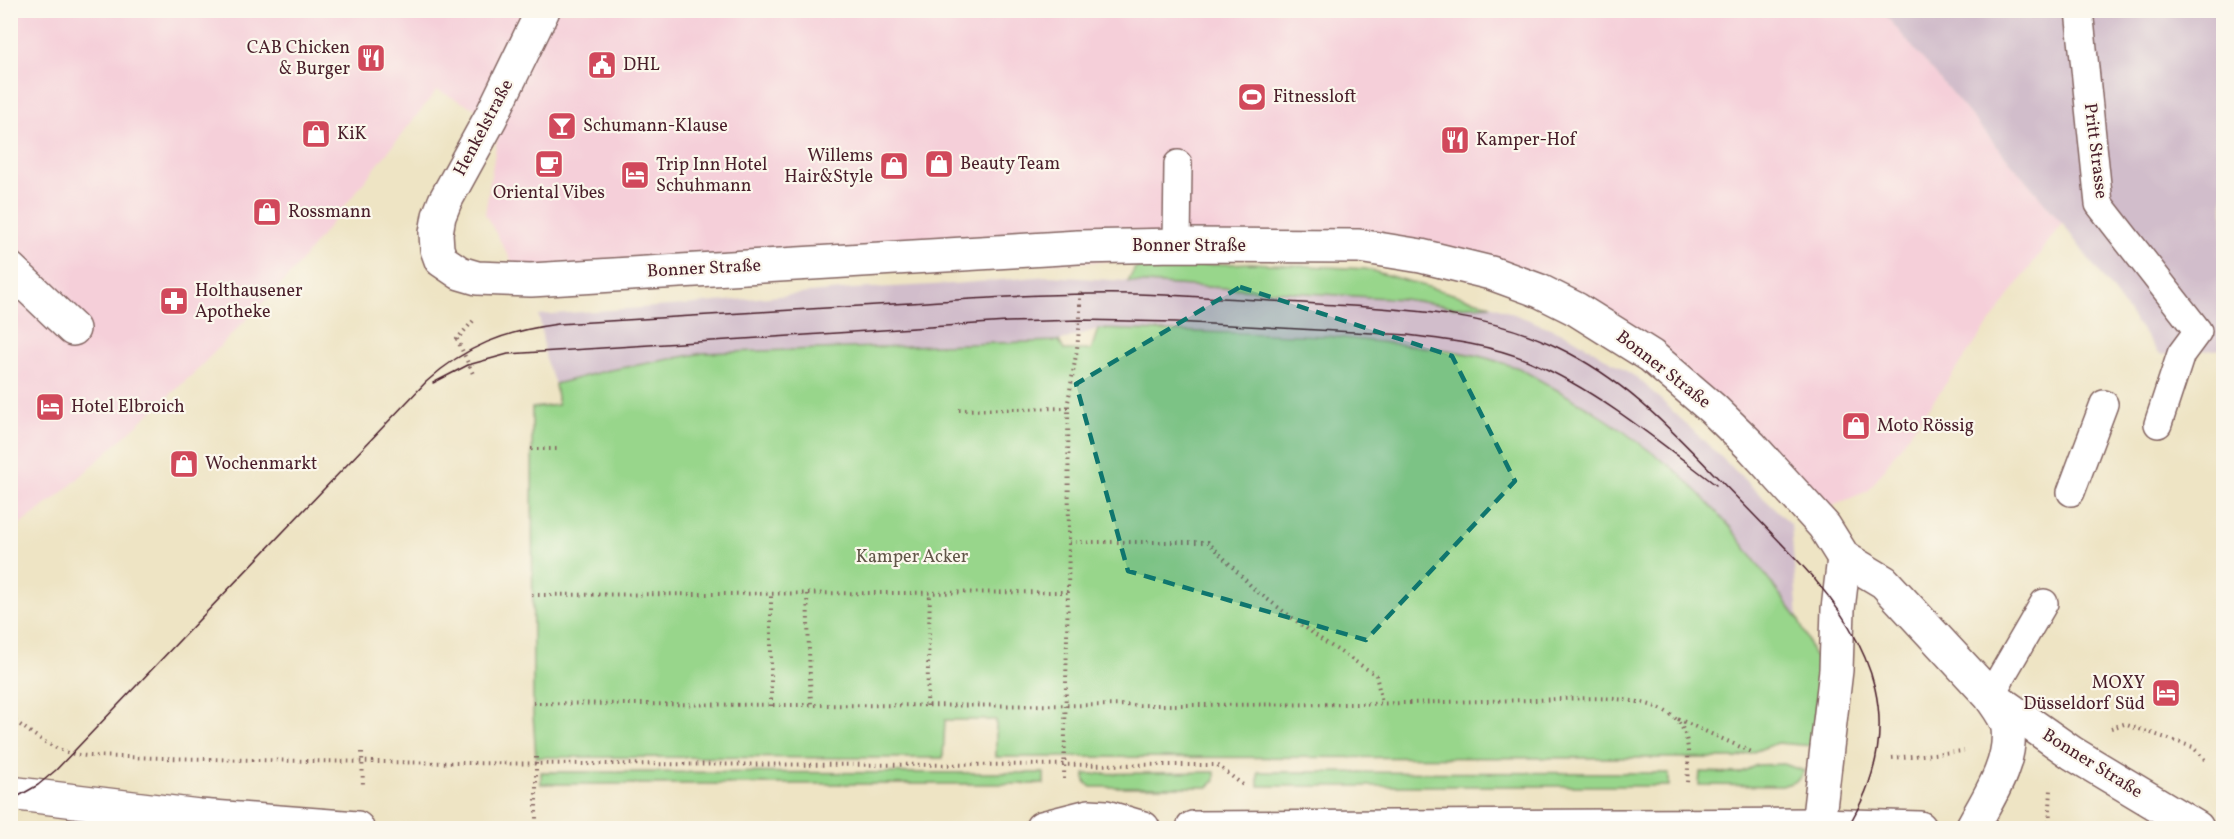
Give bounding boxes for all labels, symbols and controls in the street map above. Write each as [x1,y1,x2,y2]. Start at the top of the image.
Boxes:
place label: CAB Chicken & Burger [247,36,350,82]
restaurant icon: CAB Chicken & Burger [355,42,387,74]
public building icon: DHL [586,49,618,81]
place label: DHL [623,53,660,78]
street label: Henkelstraße [448,75,520,181]
sports icon: Fitnessloft [1236,81,1268,113]
place label: Fitnessloft [1273,85,1356,110]
street label: Pritt Strasse [2077,102,2113,200]
bar icon: Schumann-Klause [546,110,578,142]
place label: Schumann-Klause [583,114,728,139]
shop icon: KiK [300,118,332,150]
place label: KiK [337,122,367,147]
restaurant icon: Kamper-Hof [1439,124,1471,156]
place label: Kamper-Hof [1476,128,1578,153]
place label: Willems Hair&Style [784,144,873,190]
cafe icon: Oriental Vibes [533,148,565,180]
shop icon: Beauty Team [923,148,955,180]
shop icon: Willems Hair&Style [878,150,910,182]
place label: Beauty Team [960,152,1060,177]
place label: Trip Inn Hotel Schuhmann [656,153,767,199]
hotel icon: Trip Inn Hotel Schuhmann [619,159,651,191]
place label: Oriental Vibes [493,181,605,206]
shop icon: Rossmann [251,196,283,228]
place label: Rossmann [288,200,372,225]
street label: Bonner Straße [1132,234,1246,259]
street label: Bonner Straße [646,254,762,284]
place label: Holthausener Apotheke [195,279,303,325]
pharmacy icon: Holthausener Apotheke [158,285,190,317]
street label: Bonner Straße [1610,325,1716,415]
hotel icon: Hotel Elbroich [34,391,66,423]
place label: Hotel Elbroich [71,395,185,420]
shop icon: Moto Rössig [1840,410,1872,442]
place label: Moto Rössig [1877,414,1974,439]
shop icon: Wochenmarkt [168,448,200,480]
place label: Wochenmarkt [205,452,317,477]
park label: Kamper Acker [856,545,969,570]
place label: MOXY Düsseldorf Süd [2023,671,2145,717]
hotel icon: MOXY Düsseldorf Süd [2150,677,2182,709]
street label: Bonner Straße [2037,723,2147,805]

